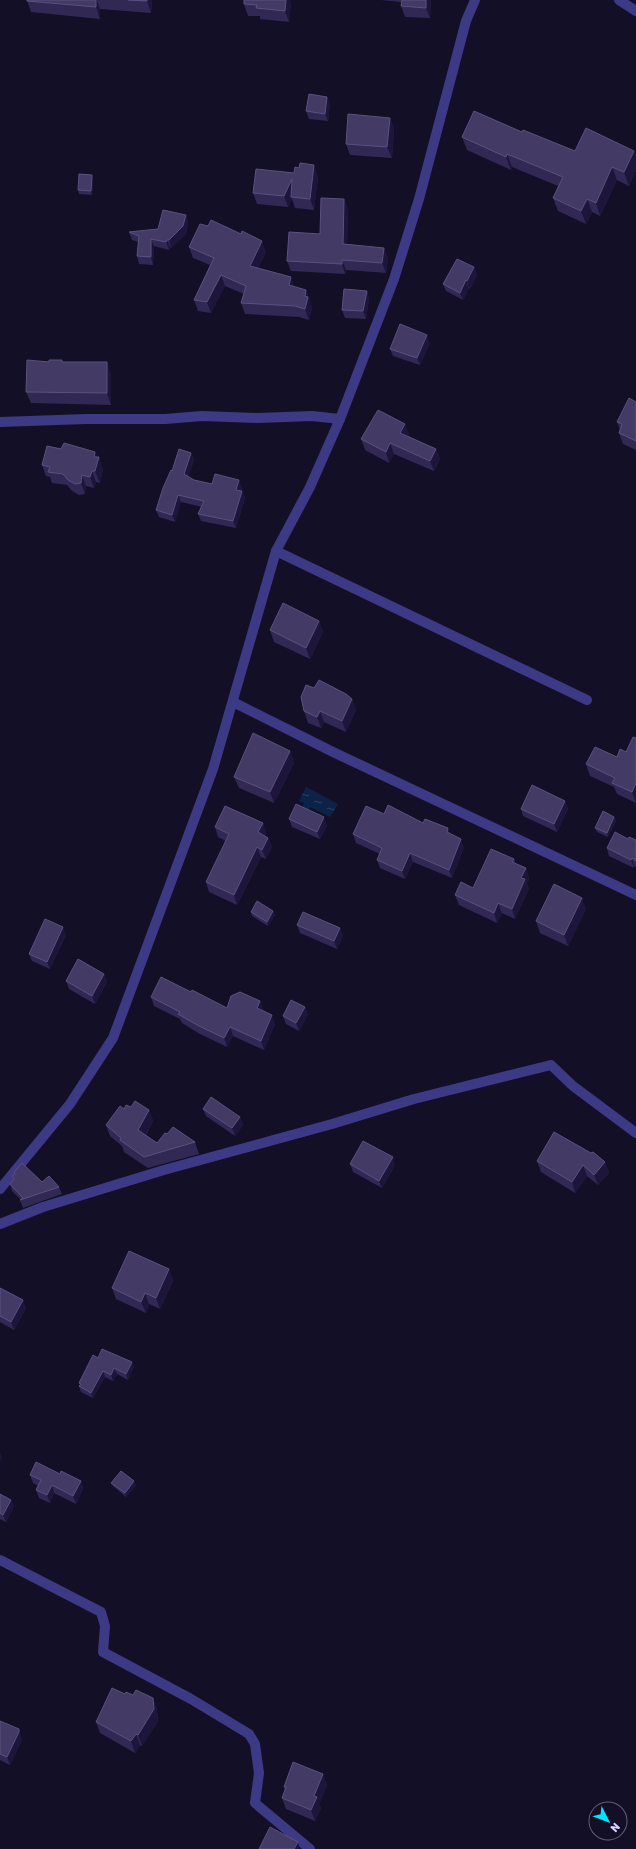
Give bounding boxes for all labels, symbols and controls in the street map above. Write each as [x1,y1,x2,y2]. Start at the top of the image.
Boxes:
north arrow [588,1801,628,1841]
text: N [608,1820,623,1835]

